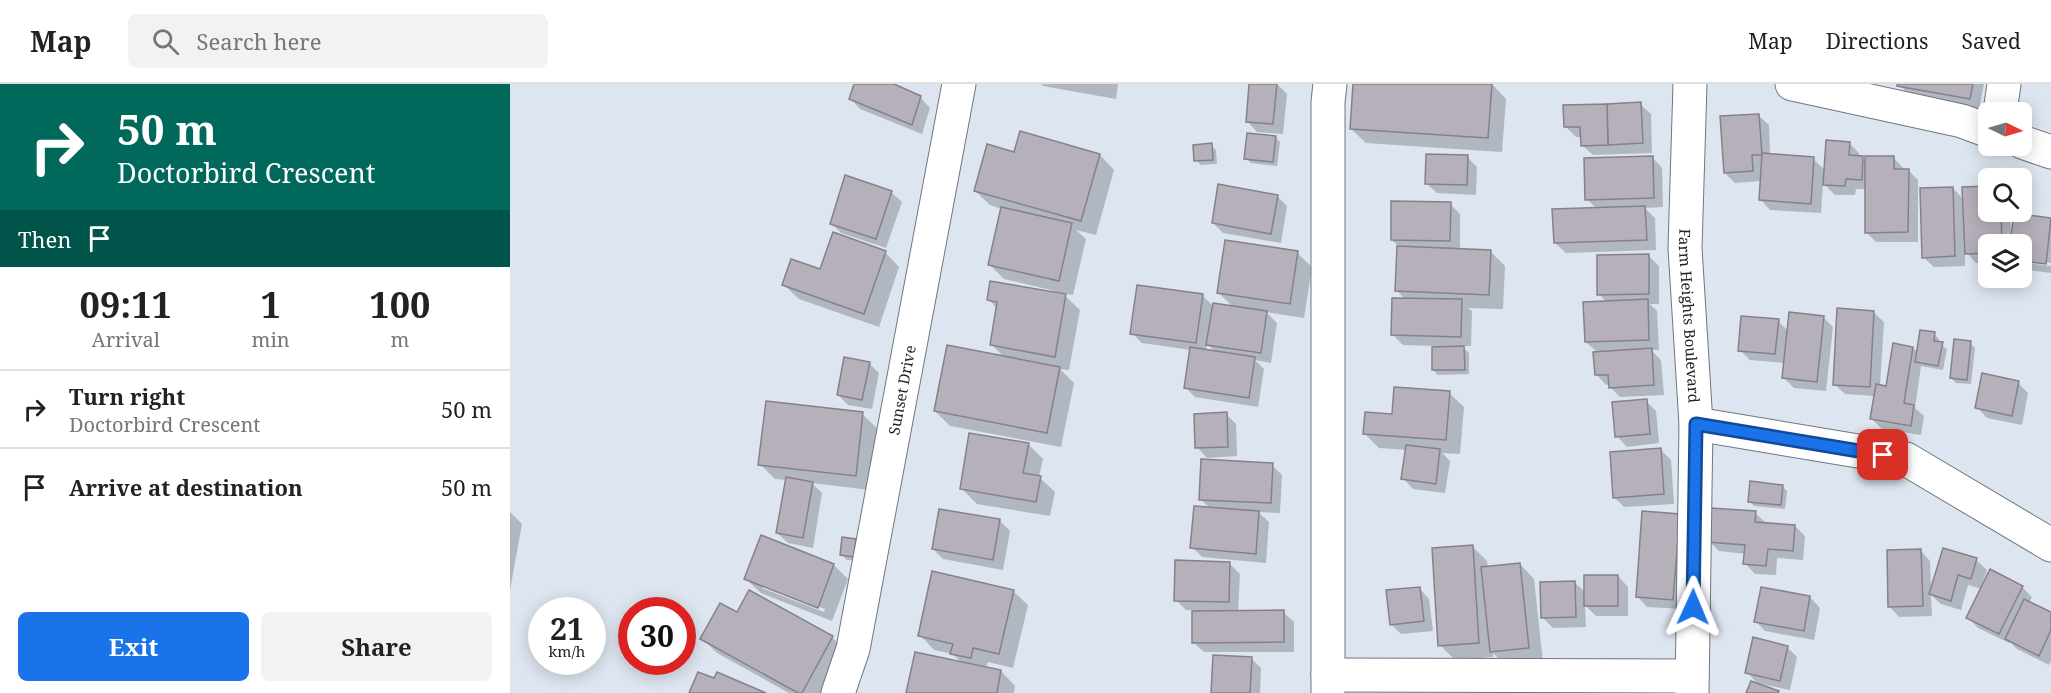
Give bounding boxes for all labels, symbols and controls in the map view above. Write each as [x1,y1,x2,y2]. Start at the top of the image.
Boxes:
search box [128,14,548,68]
text: Map [30,22,92,60]
icon: search [149,25,182,58]
text: Search here [197,26,321,56]
text: Map [1748,27,1793,55]
text: Directions [1826,27,1928,55]
text: Saved [1961,27,2021,55]
text: 50 m [117,100,217,157]
north arrow [1978,102,2032,156]
map controls [1978,102,2032,288]
icon: right [18,108,96,186]
text: Doctorbird Crescent [117,154,375,191]
button: search [1978,168,2032,222]
icon: arrive [83,222,116,255]
text: Then [18,224,71,254]
street label: Farm Heights Boulevard [1675,228,1705,403]
button: layers [1978,234,2032,288]
text: 09:11 [80,280,172,329]
text: 1 [260,280,281,329]
text: 100 [369,280,430,329]
text: Arrival [92,326,160,353]
text: min [252,326,290,353]
text: m [390,326,409,353]
street label: Sunset Drive [883,343,920,437]
text: Turn right [69,381,185,411]
icon: right [18,393,51,426]
text: 50 m [441,394,492,424]
text: Doctorbird Crescent [69,411,260,438]
pin [1857,429,1908,480]
icon: arrive [1866,438,1899,471]
icon: arrive [18,471,51,504]
text: Arrive at destination [69,472,303,502]
text: 50 m [441,472,492,502]
position arrow [1661,575,1725,639]
speed limit sign: 30 [618,597,696,675]
text: 21 [550,608,584,649]
button: Exit [18,612,249,681]
button: Share [261,612,492,681]
text: km/h [549,641,585,661]

